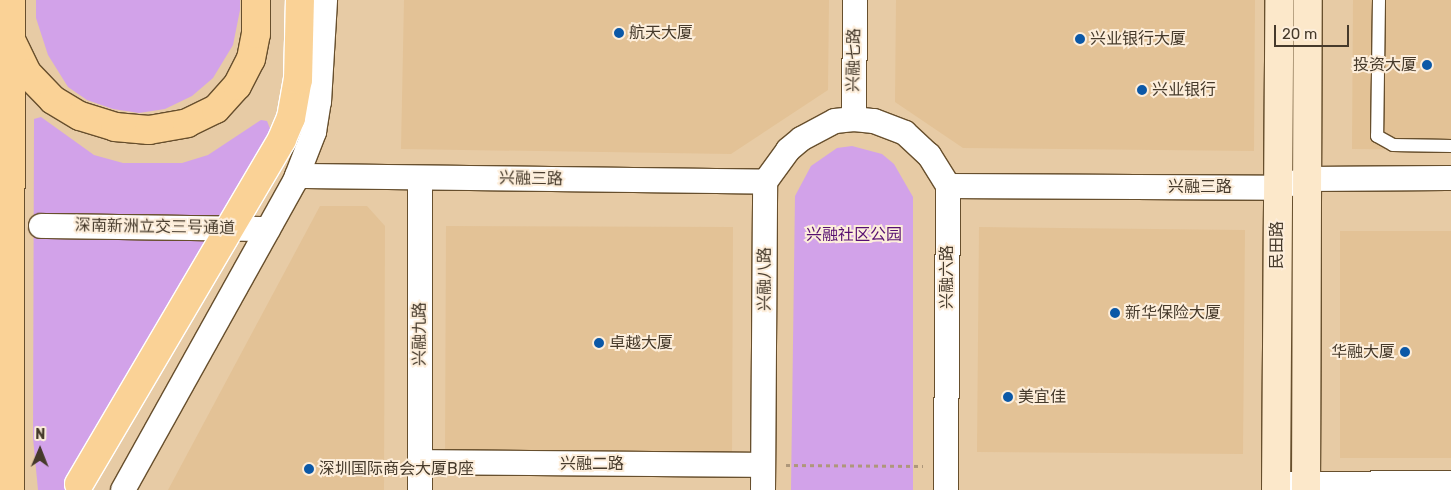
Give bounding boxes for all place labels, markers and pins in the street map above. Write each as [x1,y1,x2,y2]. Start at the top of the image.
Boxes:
place label: 航天大厦 [629,23,693,43]
marker: 航天大厦 [613,27,625,39]
place label: 兴业银行大厦 [1090,29,1186,49]
marker: 兴业银行大厦 [1074,33,1086,45]
place label: 投资大厦 [1353,55,1417,75]
marker: 投资大厦 [1421,59,1433,71]
place label: 兴业银行 [1152,80,1216,100]
marker: 兴业银行 [1136,84,1148,96]
place label: 新华保险大厦 [1125,303,1221,323]
marker: 新华保险大厦 [1109,307,1121,319]
place label: 卓越大厦 [609,333,673,353]
marker: 卓越大厦 [593,337,605,349]
place label: 华融大厦 [1331,342,1395,362]
marker: 华融大厦 [1399,346,1411,358]
place label: 美宜佳 [1018,387,1066,407]
marker: 美宜佳 [1002,391,1014,403]
place label: 深圳国际商会大厦B座 [319,459,474,479]
marker: 深圳国际商会大厦B座 [303,463,315,475]

